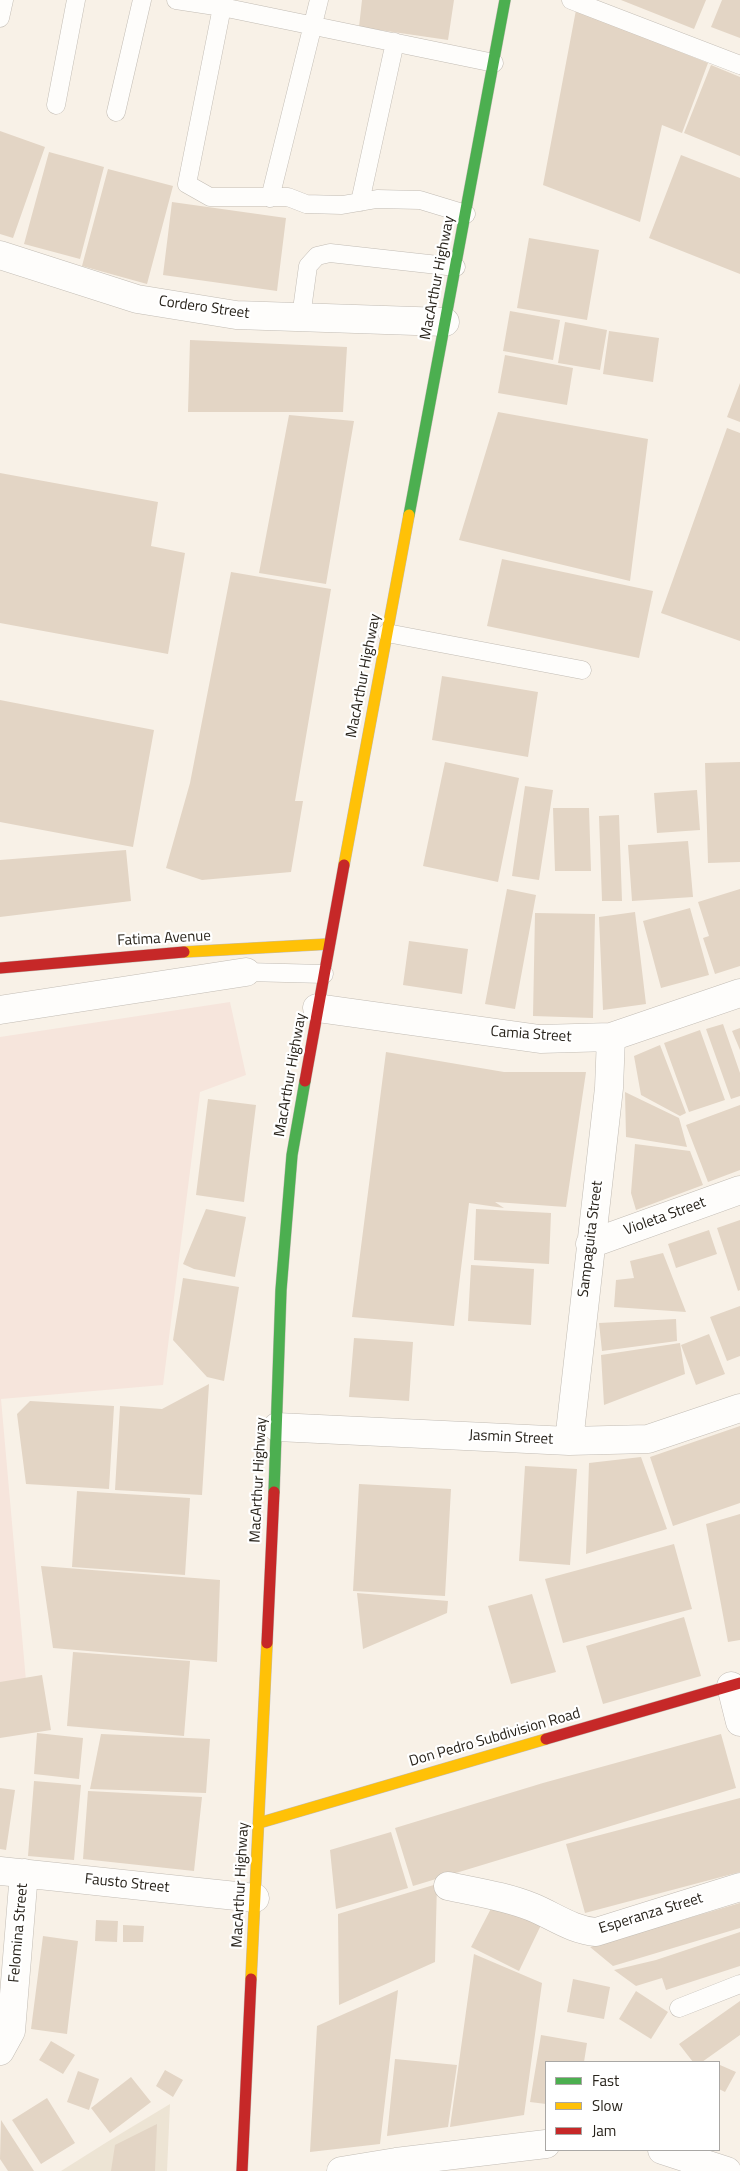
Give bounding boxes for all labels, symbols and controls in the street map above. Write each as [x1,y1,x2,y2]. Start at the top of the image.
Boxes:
street label: MacArthur Highway [417,215,459,341]
street label: Cordero Street [158,293,250,323]
street label: MacArthur Highway [343,613,385,739]
street label: Fatima Avenue [117,928,211,950]
street label: MacArthur Highway [271,1012,311,1138]
street label: Camia Street [490,1023,572,1047]
street label: Sampaguita Street [575,1180,607,1298]
street label: Violeta Street [622,1194,708,1240]
street label: MacArthur Highway [247,1417,271,1543]
street label: Jasmin Street [468,1427,554,1449]
street label: Don Pedro Subdivision Road [407,1705,583,1771]
street label: MacArthur Highway [229,1822,253,1948]
street label: Fausto Street [84,1871,170,1897]
street label: Felomina Street [6,1882,32,1984]
street label: Esperanza Street [597,1890,705,1938]
legend [545,2061,720,2151]
text: Fast [592,2069,619,2092]
text: Slow [592,2094,623,2117]
text: Jam [592,2119,616,2142]

